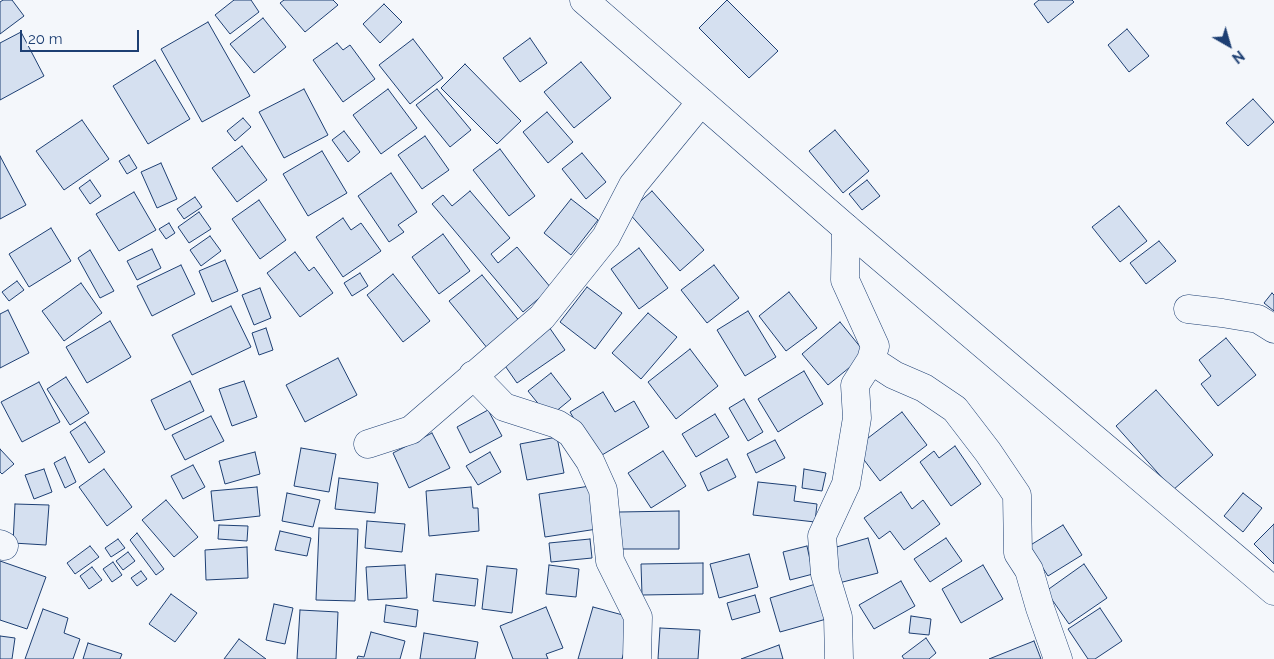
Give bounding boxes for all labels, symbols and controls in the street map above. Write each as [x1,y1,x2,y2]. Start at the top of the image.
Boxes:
scale bar [22,20,141,52]
north arrow [1204,20,1254,70]
text: 20 m [28,30,63,48]
text: N [1229,47,1247,66]

